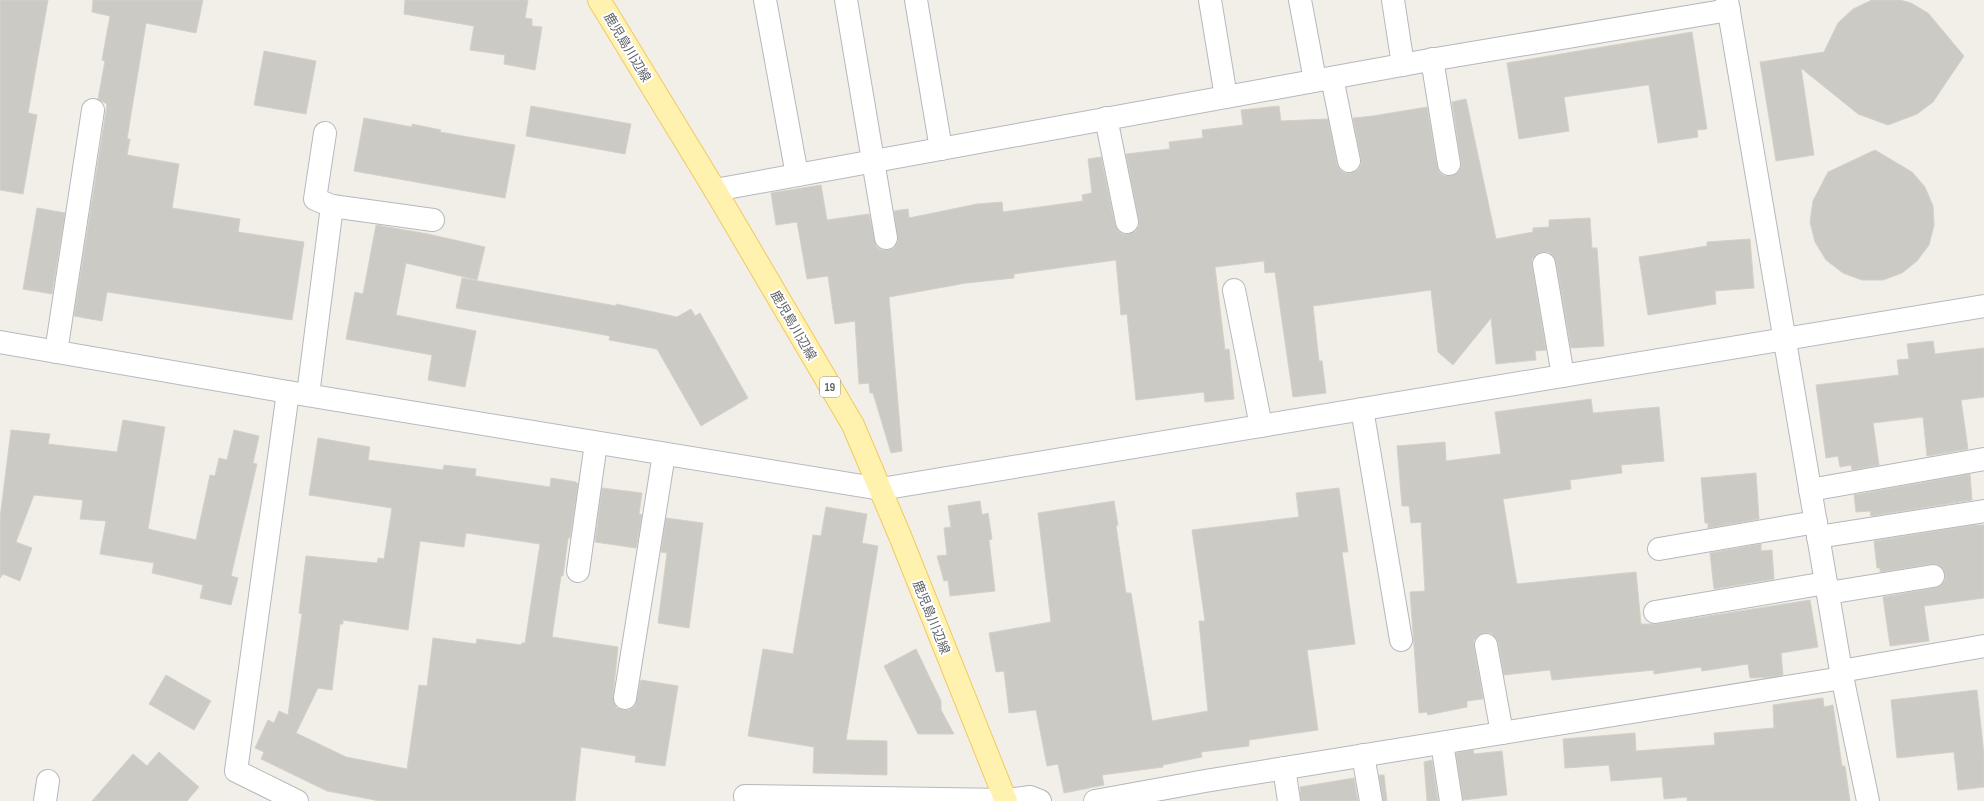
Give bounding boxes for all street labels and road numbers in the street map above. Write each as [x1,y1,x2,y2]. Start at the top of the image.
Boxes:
street label: 鹿児島川辺線 [600,10,654,85]
street label: 鹿児島川辺線 [767,288,820,363]
road number: 19 [820,377,840,397]
street label: 鹿児島川辺線 [909,578,953,657]

